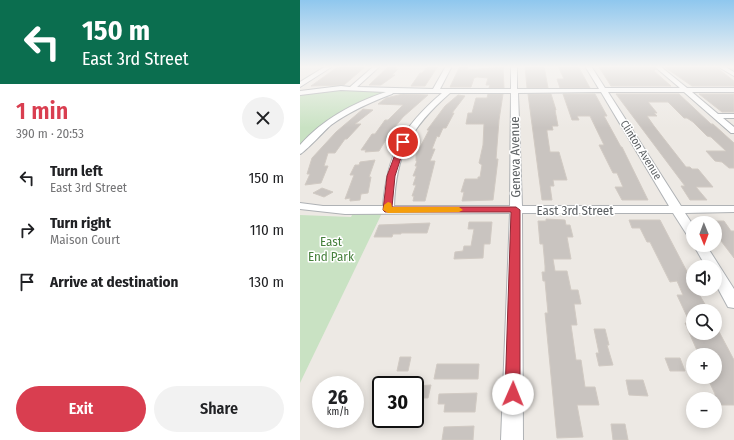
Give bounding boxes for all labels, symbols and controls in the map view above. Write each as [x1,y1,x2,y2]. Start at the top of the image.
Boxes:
text: 150 m [82,14,150,47]
icon: left [16,16,68,68]
text: East 3rd Street [82,48,189,70]
text: 1 min [16,97,68,125]
button: close [242,97,284,139]
street label: Geneva Avenue [507,116,523,198]
street label: Clinton Avenue [618,118,664,182]
pin [386,125,420,159]
text: 390 m · 20:53 [16,126,84,141]
icon: arrive [392,131,414,153]
text: Turn left [50,162,103,180]
icon: left [16,167,38,189]
text: 150 m [248,169,284,187]
text: East 3rd Street [50,180,127,195]
street label: East 3rd Street [536,203,614,218]
text: Turn right [50,214,111,232]
north arrow [686,216,722,252]
map controls [686,216,722,428]
icon: right [16,219,38,241]
text: 110 m [250,221,284,239]
text: Maison Court [50,232,120,247]
park label: East End Park [308,234,355,264]
button: sound [686,260,722,296]
icon: arrive [16,271,38,293]
text: Arrive at destination [50,273,178,291]
text: 130 m [249,273,284,291]
button: search [686,304,722,340]
button: + [686,348,722,384]
position arrow [492,373,534,415]
speed limit sign: 30 [372,376,424,428]
text: 26 [328,385,348,409]
button: Exit [16,386,146,432]
button: Share [154,386,284,432]
button: − [686,392,722,428]
text: km/h [327,406,349,418]

